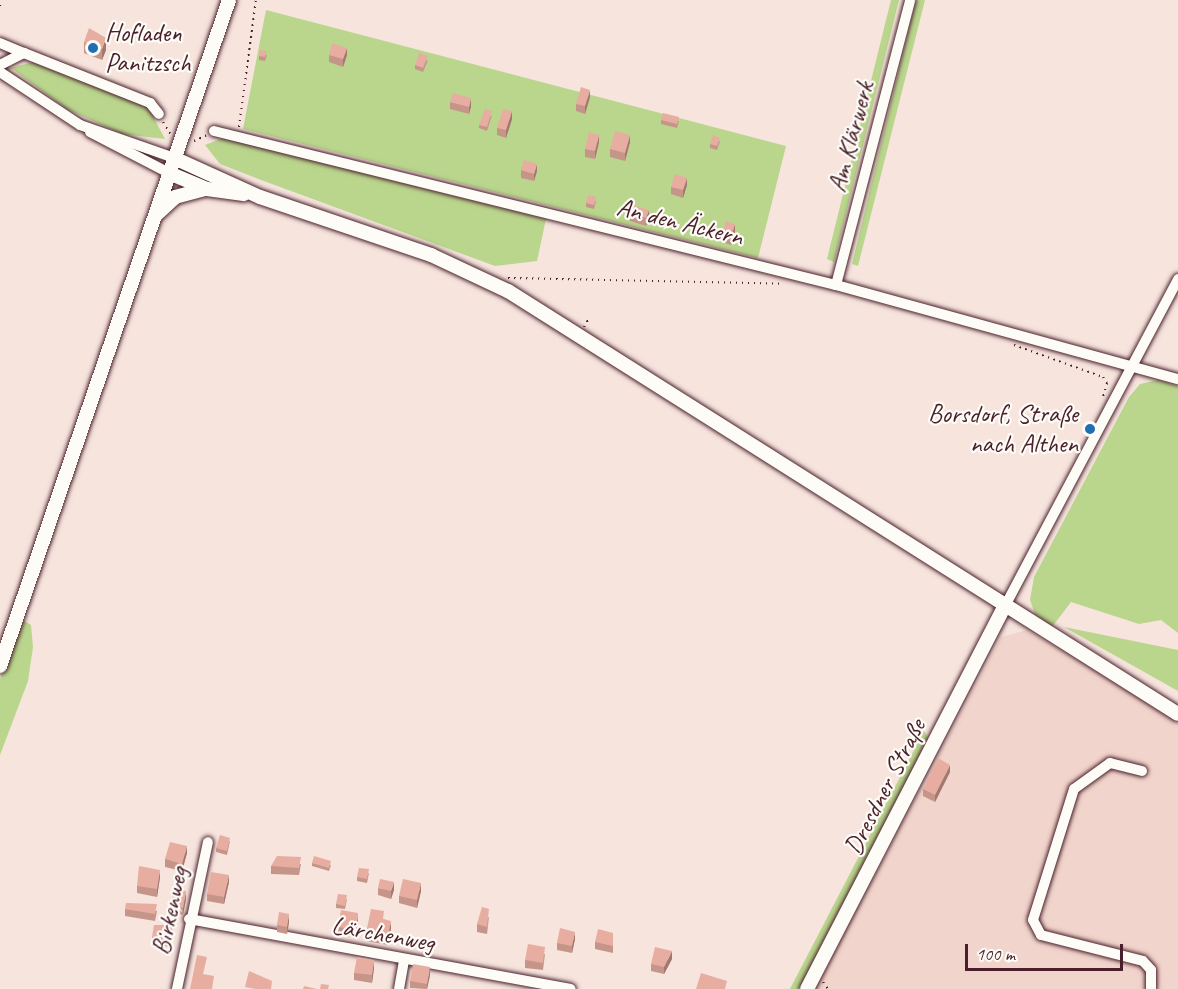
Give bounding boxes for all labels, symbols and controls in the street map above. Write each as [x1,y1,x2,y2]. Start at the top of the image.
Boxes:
place label: Hofladen Panitzsch [105,17,191,78]
marker: Hofladen Panitzsch [86,41,100,55]
street label: Am Klärwerk [821,78,881,196]
street label: An den Äckern [614,191,746,253]
place label: Borsdorf, Straße nach Althen [928,398,1078,460]
marker: Borsdorf, Straße nach Althen [1083,422,1097,436]
street label: Dresdner Straße [837,713,933,861]
street label: Birkenweg [146,864,194,958]
street label: Lärchenweg [329,910,437,958]
scale bar [968,932,1126,970]
text: 100 m [976,943,1015,965]

